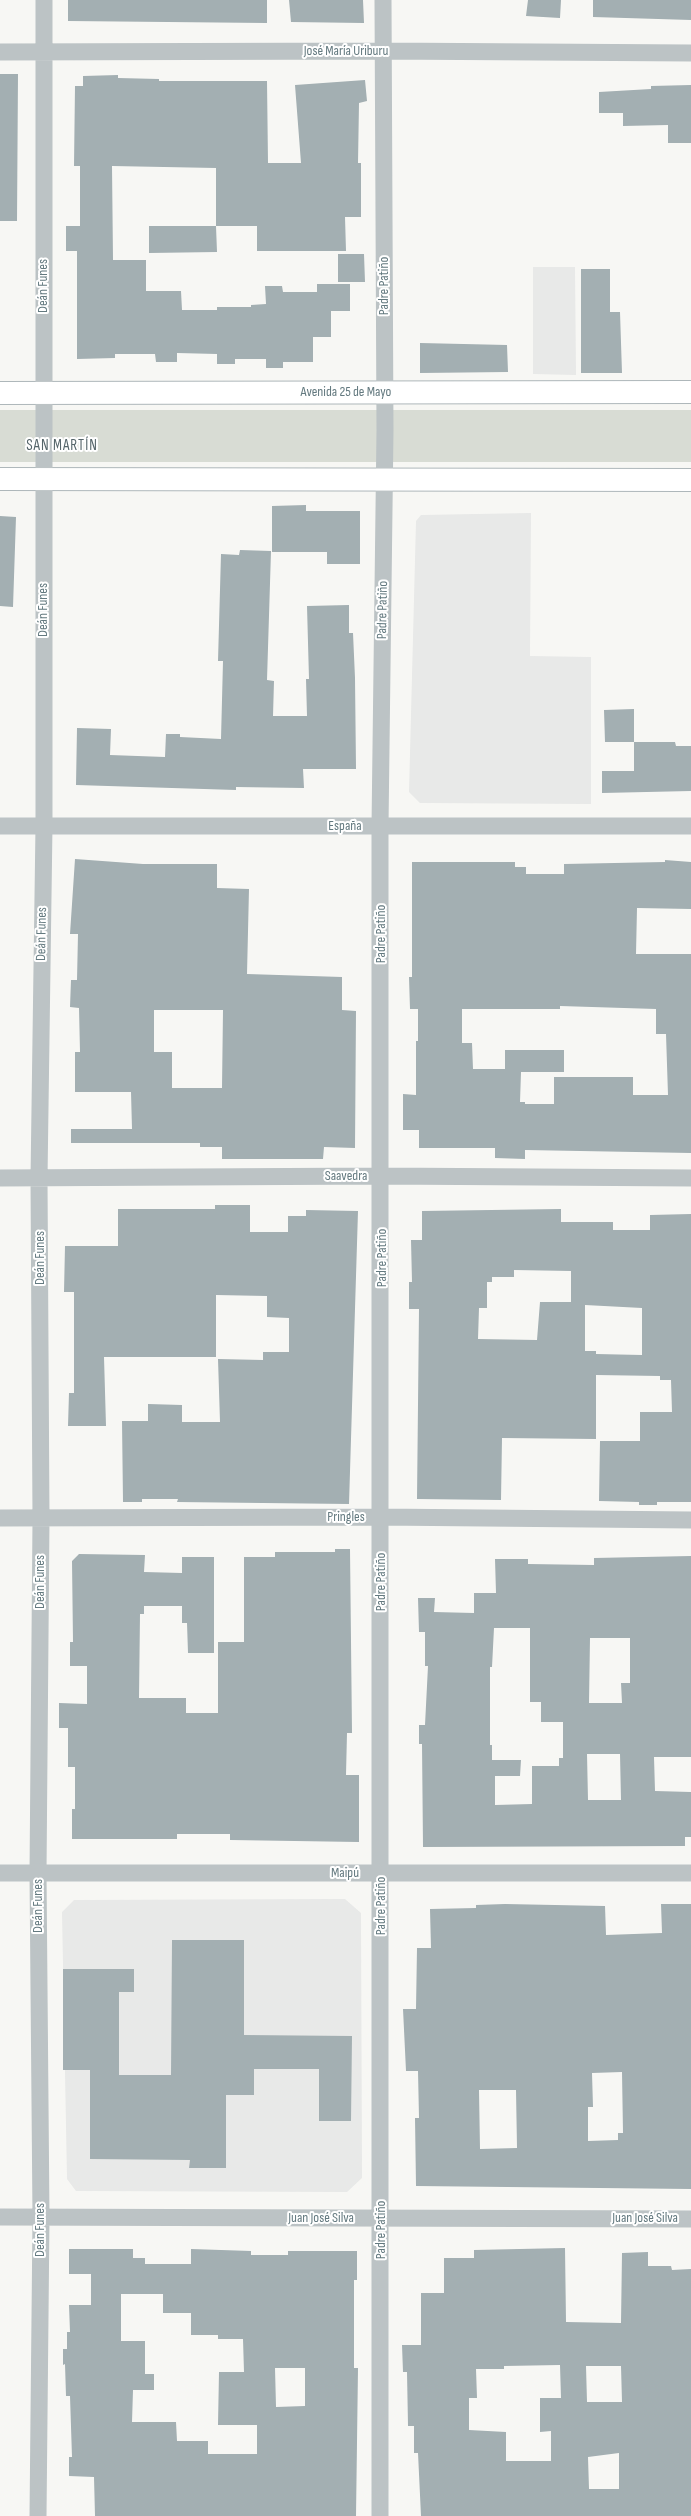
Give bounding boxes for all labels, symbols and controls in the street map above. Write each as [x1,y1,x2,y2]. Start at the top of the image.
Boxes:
street label: José María Uriburu [304,43,388,59]
street label: Padre Patiño [376,257,392,315]
street label: Deán Funes [35,259,51,313]
street label: Avenida 25 de Mayo [301,384,391,400]
district label: SAN MARTÍN [26,437,98,455]
street label: Padre Patiño [374,581,392,639]
street label: Deán Funes [35,583,51,637]
street label: España [328,818,362,834]
street label: Padre Patiño [373,905,389,963]
street label: Deán Funes [33,907,51,961]
street label: Saavedra [325,1168,367,1184]
street label: Padre Patiño [374,1229,390,1287]
street label: Deán Funes [32,1231,48,1285]
street label: Pringles [327,1509,365,1525]
street label: Padre Patiño [373,1553,389,1611]
street label: Deán Funes [32,1555,48,1609]
street label: Maipú [331,1865,359,1881]
street label: Padre Patiño [373,1877,389,1935]
street label: Deán Funes [30,1879,46,1933]
street label: Padre Patiño [373,2201,389,2259]
street label: Deán Funes [32,2203,48,2257]
street label: Juan José Silva [288,2210,354,2226]
street label: Juan José Silva [612,2210,678,2226]

